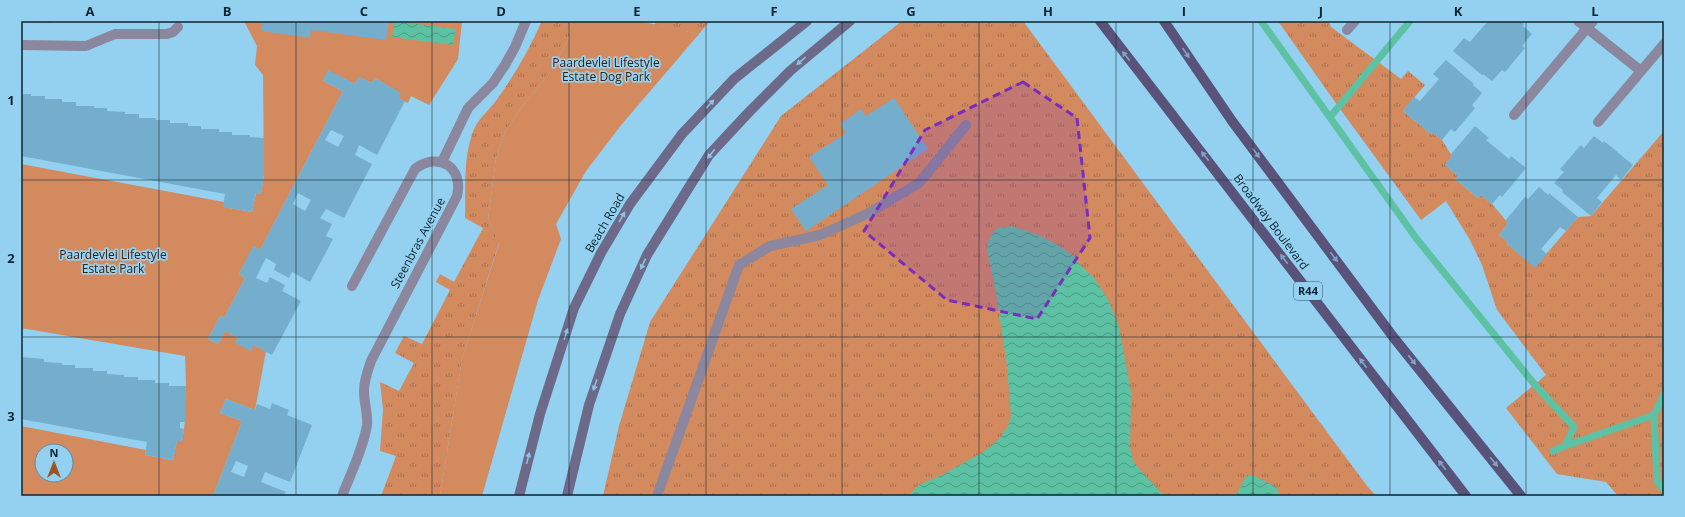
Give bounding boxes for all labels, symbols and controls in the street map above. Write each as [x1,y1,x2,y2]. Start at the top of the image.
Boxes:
text: A [86,2,95,20]
text: B [223,2,232,20]
text: C [360,2,368,20]
text: D [496,2,506,20]
text: E [633,2,641,20]
text: F [770,2,778,20]
text: G [906,2,916,20]
text: H [1043,2,1053,20]
text: I [1182,2,1186,20]
text: J [1318,2,1323,20]
text: K [1454,2,1463,20]
text: L [1591,2,1599,20]
one-way arrow [1182,48,1190,58]
one-way arrow [1122,50,1131,61]
park label: Paardevlei Lifestyle Estate Dog Park [552,54,660,85]
one-way arrow [796,56,807,65]
text: 1 [7,91,15,109]
one-way arrow [706,99,715,109]
one-way arrow [1252,147,1260,158]
one-way arrow [707,149,715,159]
one-way arrow [1200,151,1209,162]
street label: Broadway Boulevard [1230,170,1313,273]
street label: Beach Road [581,190,628,256]
street label: Steenbras Avenue [386,194,449,291]
one-way arrow [619,211,626,223]
park label: Paardevlei Lifestyle Estate Park [59,246,167,277]
text: 2 [7,249,15,267]
one-way arrow [1329,251,1338,262]
one-way arrow [1279,254,1288,265]
one-way arrow [639,259,645,271]
road number: R44 [1294,282,1322,300]
one-way arrow [563,327,569,339]
one-way arrow [1408,355,1417,366]
one-way arrow [1358,357,1367,368]
one-way arrow [592,380,598,392]
text: 3 [7,407,15,425]
north arrow [34,443,74,483]
text: N [50,445,58,460]
one-way arrow [526,452,532,464]
one-way arrow [1489,456,1498,467]
one-way arrow [1438,460,1447,471]

